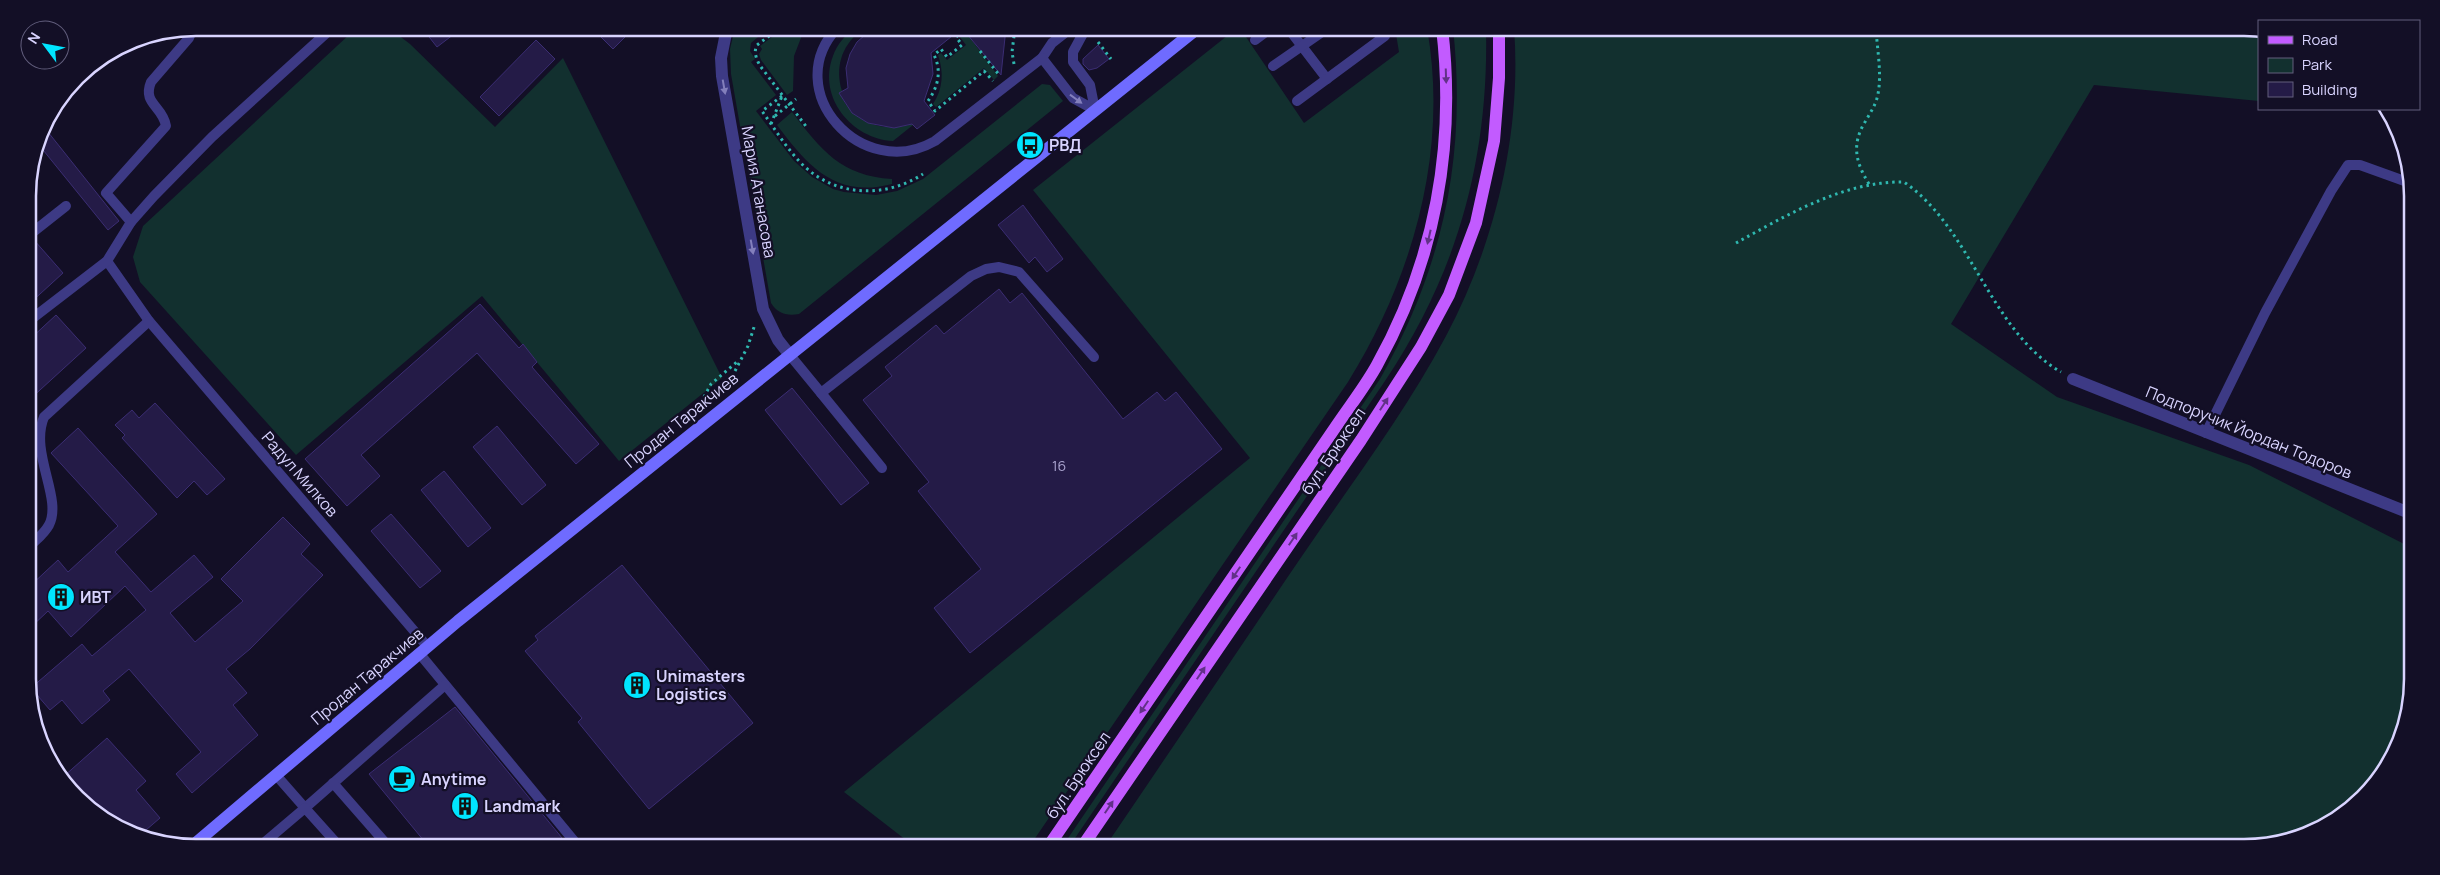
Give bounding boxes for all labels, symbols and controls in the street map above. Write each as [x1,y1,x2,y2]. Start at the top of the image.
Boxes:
north arrow [20,20,70,70]
legend [2258,20,2420,110]
text: N [23,29,44,47]
text: Road [2302,29,2338,50]
text: Park [2302,54,2332,75]
one-way arrow [1442,68,1450,84]
text: Building [2302,79,2357,100]
one-way arrow [720,80,728,96]
one-way arrow [1069,94,1083,104]
street label: Мария Атанасова [737,124,781,260]
bus stop icon: РВД [1015,130,1045,160]
place label: РВД [1049,134,1081,156]
one-way arrow [1425,229,1433,245]
one-way arrow [749,240,757,256]
street label: Продан Таракчиев [619,367,743,473]
street label: Подпоручик Йордан Тодоров [2143,381,2356,484]
one-way arrow [1379,398,1389,411]
street label: бул. Брюксел [1296,403,1370,499]
street label: Радул Милков [257,427,343,522]
house number: 16 [1052,456,1066,475]
one-way arrow [1288,532,1298,546]
one-way arrow [1231,566,1241,580]
building icon: ИВТ [46,582,76,612]
place label: ИВТ [80,586,111,608]
street label: Продан Таракчиев [306,622,428,730]
place label: Unimasters Logistics [656,665,745,705]
one-way arrow [1196,666,1206,680]
building icon: Unimasters Logistics [622,670,652,700]
one-way arrow [1139,700,1149,714]
street label: бул. Брюксел [1041,727,1115,823]
cafe icon: Anytime [387,764,417,794]
place label: Anytime [421,768,487,790]
building icon: Landmark [450,791,480,821]
place label: Landmark [484,795,560,817]
one-way arrow [1104,800,1114,814]

